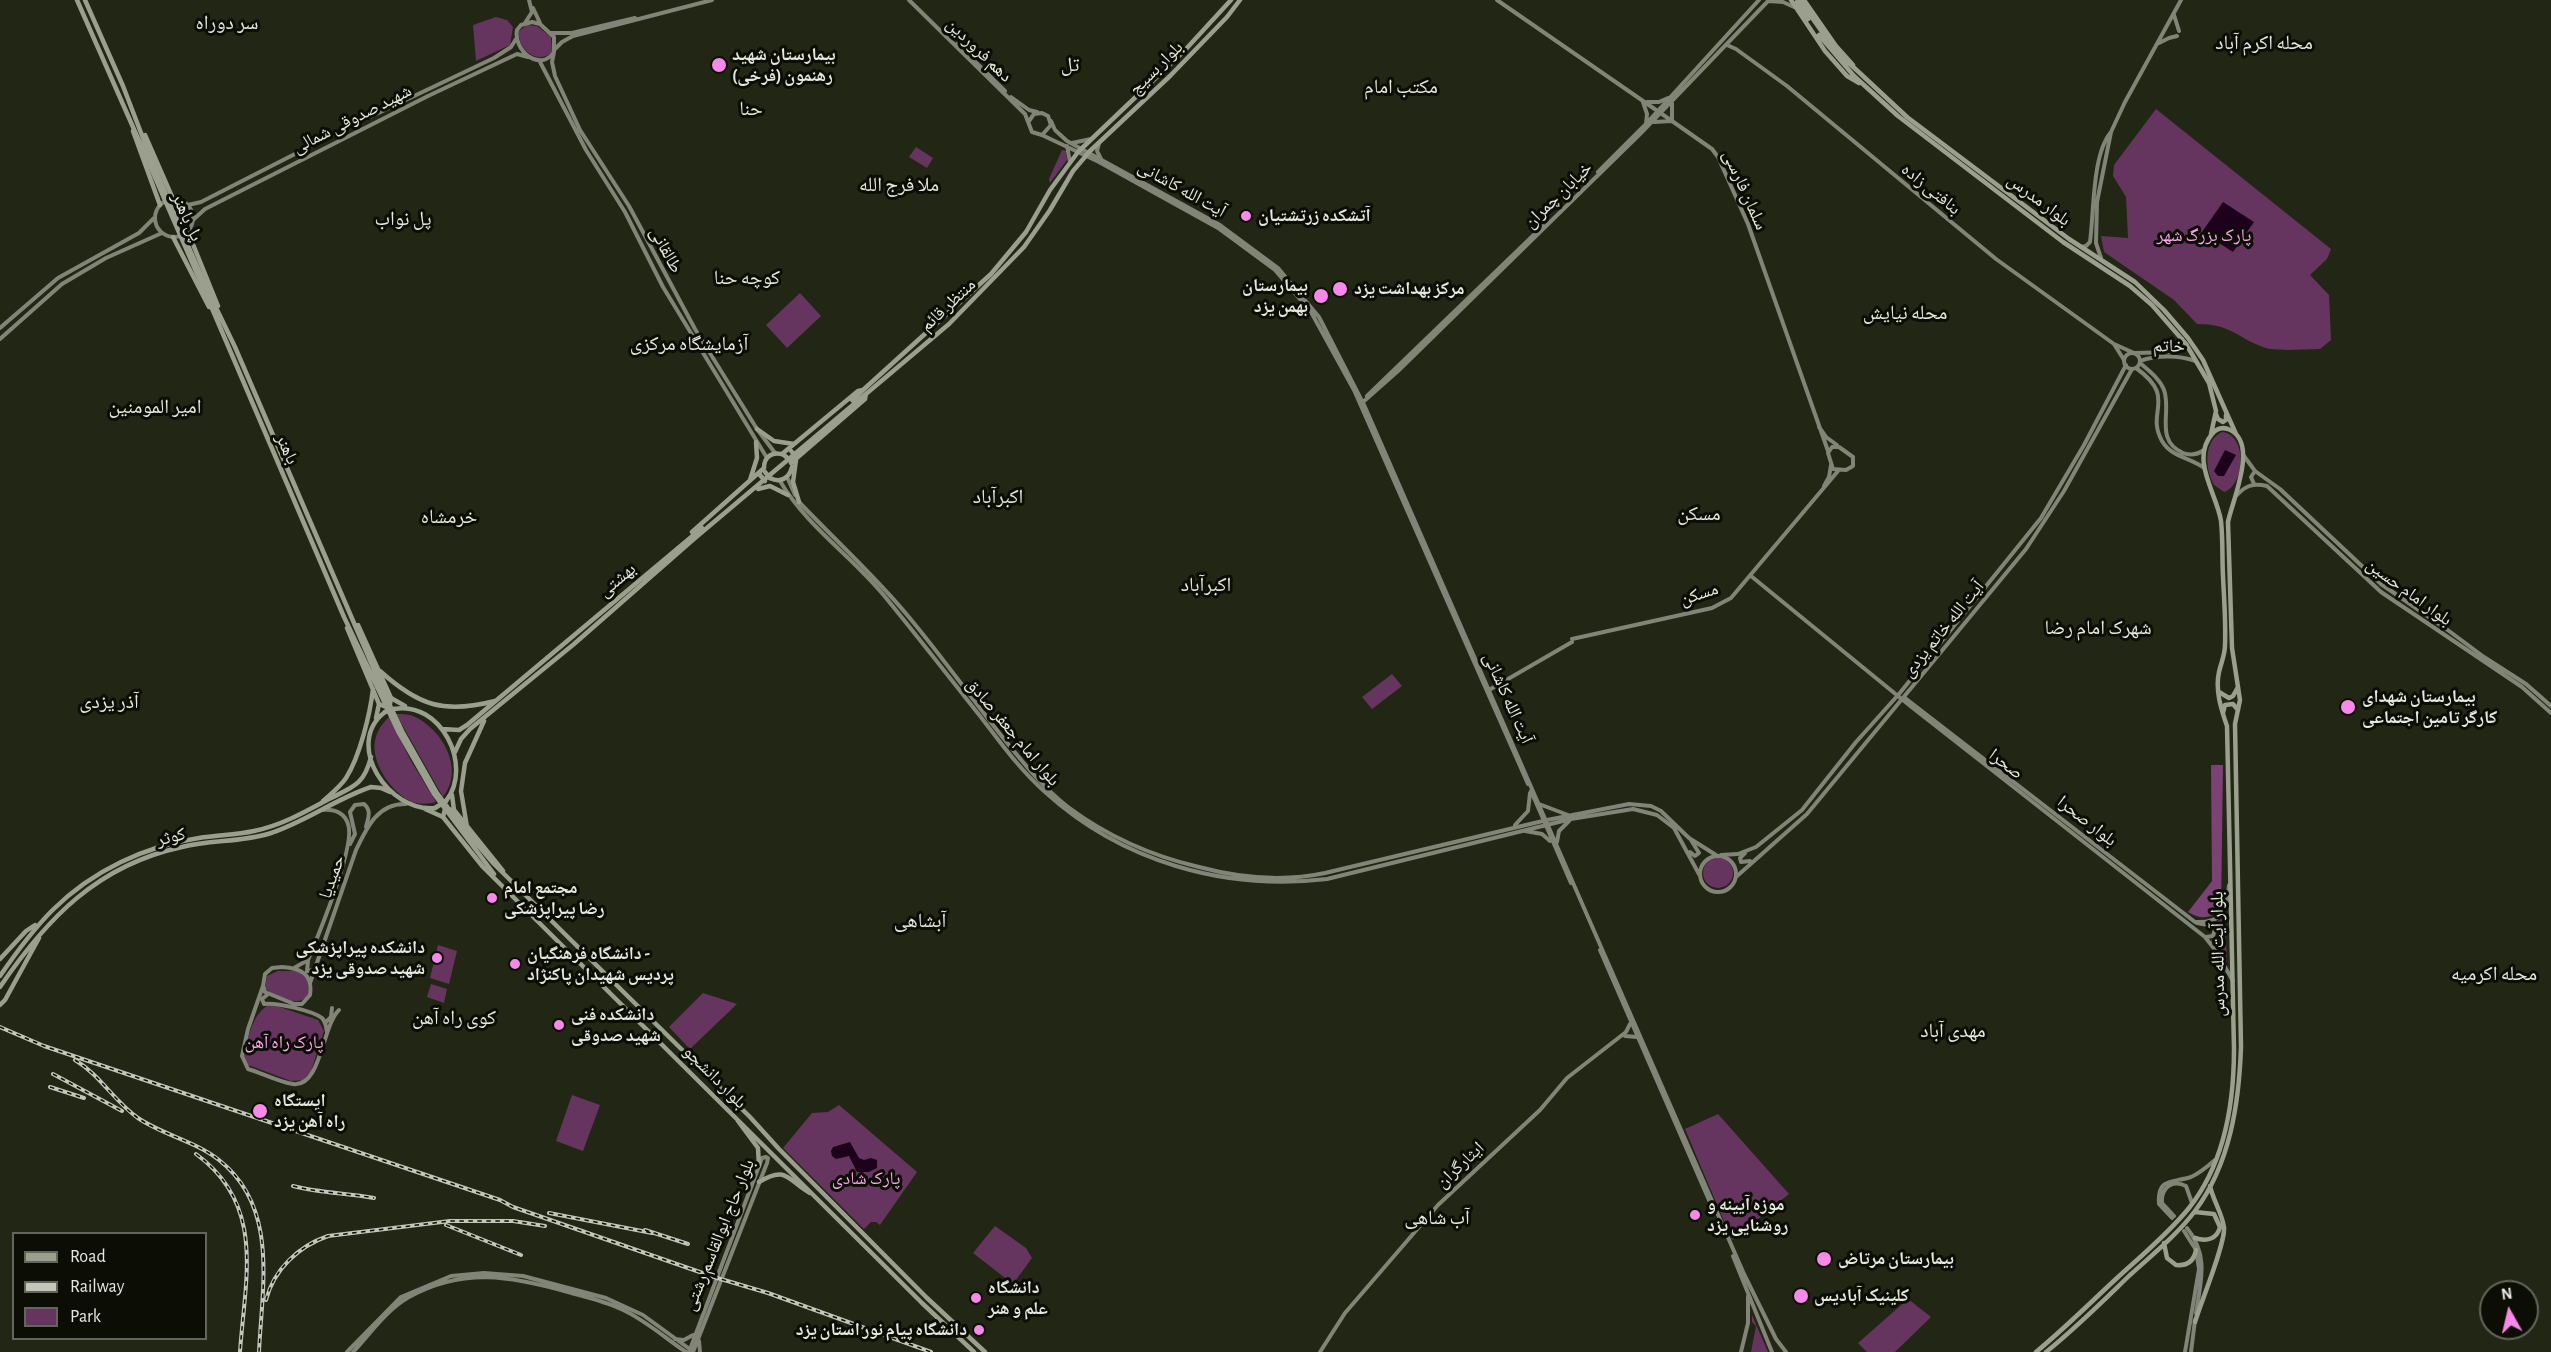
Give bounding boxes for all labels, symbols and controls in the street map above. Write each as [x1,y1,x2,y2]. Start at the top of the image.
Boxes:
district label: سر دوراه [196,11,258,35]
street label: دهم فروردین [941,13,1017,87]
district label: محله اکرم آباد [2215,31,2313,55]
street label: بلوار بسیج [1125,37,1187,99]
place label: بیمارستان شهید رهنمون (فرخی) [732,44,836,86]
district label: تل [1061,53,1079,77]
marker: بیمارستان شهید رهنمون (فرخی) [710,56,728,74]
district label: مکتب امام [1364,75,1438,99]
street label: شهید صدوقی شمالی [289,80,415,158]
district label: حنا [739,97,763,121]
street label: سلمان فارسی [1718,147,1772,233]
street label: آیت الله کاشانی [1134,156,1230,222]
street label: خیابان چمران [1519,157,1597,233]
street label: بنافتی زاده [1897,159,1965,219]
street label: بلوار مدرس [2003,169,2075,231]
district label: ملا فرج الله [859,173,939,197]
street label: پل باهنر [167,189,207,245]
place label: آتشکده زرتشتیان [1258,205,1371,227]
district label: پل نواب [374,207,432,231]
marker: آتشکده زرتشتیان [1239,209,1253,223]
street label: طالقانی [645,223,687,277]
park label: پارک بزرگ شهر [2157,225,2251,247]
district label: کوچه حنا [714,266,780,290]
street label: منتظر قائم [916,274,980,336]
place label: بیمارستان بهمن یزد [1242,275,1308,318]
place label: مرکز بهداشت یزد [1354,278,1465,300]
marker: مرکز بهداشت یزد [1331,280,1349,298]
marker: بیمارستان بهمن یزد [1312,287,1330,305]
district label: محله نیایش [1863,301,1947,325]
district label: آزمایشگاه مرکزی [630,332,748,356]
street label: خاتم [2153,335,2185,357]
district label: امیر المومنین [109,395,201,419]
street label: باهنر [271,430,303,468]
district label: اکبرآباد [973,485,1023,509]
district label: مسکن [1677,502,1721,526]
district label: خرمشاه [421,505,477,529]
street label: بلوار امام حسین [2362,554,2456,630]
street label: بهشتی [594,558,640,602]
district label: اکبرآباد [1181,573,1231,597]
street label: آیت الله خاتم یزدی [1897,576,1989,682]
street label: مسکن [1677,578,1721,610]
district label: شهرک امام رضا [2044,616,2152,640]
street label: آیت الله کاشانی [1478,649,1538,747]
street label: بلوار امام جعفر صادق [961,673,1065,791]
place label: بیمارستان شهدای کارگر تامین اجتماعی [2362,686,2497,728]
district label: آذر یزدی [79,690,139,714]
marker: بیمارستان شهدای کارگر تامین اجتماعی [2339,698,2357,716]
street label: صحرا [1984,744,2028,784]
street label: بلوار صحرا [2053,791,2121,851]
street label: کوثر [154,823,188,851]
street label: حمیدیا [315,852,349,902]
place label: مجتمع امام رضا پیراپزشکی [504,877,605,920]
marker: مجتمع امام رضا پیراپزشکی [485,891,499,905]
street label: بلوار آیت الله مدرس [2206,891,2230,1017]
district label: آبشاهی [894,909,946,933]
place label: دانشکده پیراپزشکی شهید صدوقی یزد [295,937,425,980]
place label: دانشگاه فرهنگیان - پردیس شهیدان پاکنژاد [527,943,674,986]
marker: دانشکده پیراپزشکی شهید صدوقی یزد [430,951,444,965]
marker: دانشگاه فرهنگیان - پردیس شهیدان پاکنژاد [508,957,522,971]
district label: محله اکرمیه [2451,962,2537,986]
place label: دانشکده فنی شهید صدوقی [571,1004,661,1046]
district label: کوی راه آهن [412,1006,496,1030]
marker: دانشکده فنی شهید صدوقی [552,1018,566,1032]
district label: مهدی آباد [1920,1019,1986,1043]
park label: پارک راه آهن [244,1032,324,1054]
street label: بلوار دانشجو [679,1041,751,1113]
place label: ایستگاه راه آهن یزد [274,1090,345,1132]
marker: ایستگاه راه آهن یزد [251,1102,269,1120]
street label: ایثارگران [1431,1137,1489,1193]
street label: بلوار حاج ابوالقاسم رشتی [679,1156,759,1314]
park label: پارک شادی [832,1168,900,1190]
place label: موزه آیینه و روشنایی یزد [1707,1194,1788,1236]
district label: آب شاهی [1404,1206,1470,1230]
marker: موزه آیینه و روشنایی یزد [1688,1208,1702,1222]
legend [12,1232,207,1340]
text: Road [70,1248,106,1266]
place label: بیمارستان مرتاض [1838,1248,1954,1270]
marker: بیمارستان مرتاض [1815,1250,1833,1268]
place label: دانشگاه علم و هنر [988,1277,1048,1320]
text: Railway [70,1278,124,1296]
north arrow [2479,1280,2539,1340]
place label: کلینیک آبادیس [1814,1285,1909,1307]
text: N [2500,1285,2513,1303]
marker: کلینیک آبادیس [1792,1287,1810,1305]
marker: دانشگاه علم و هنر [969,1291,983,1305]
text: Park [70,1308,101,1326]
place label: دانشگاه پیام نور استان یزد [796,1319,967,1341]
marker: دانشگاه پیام نور استان یزد [972,1323,986,1337]

